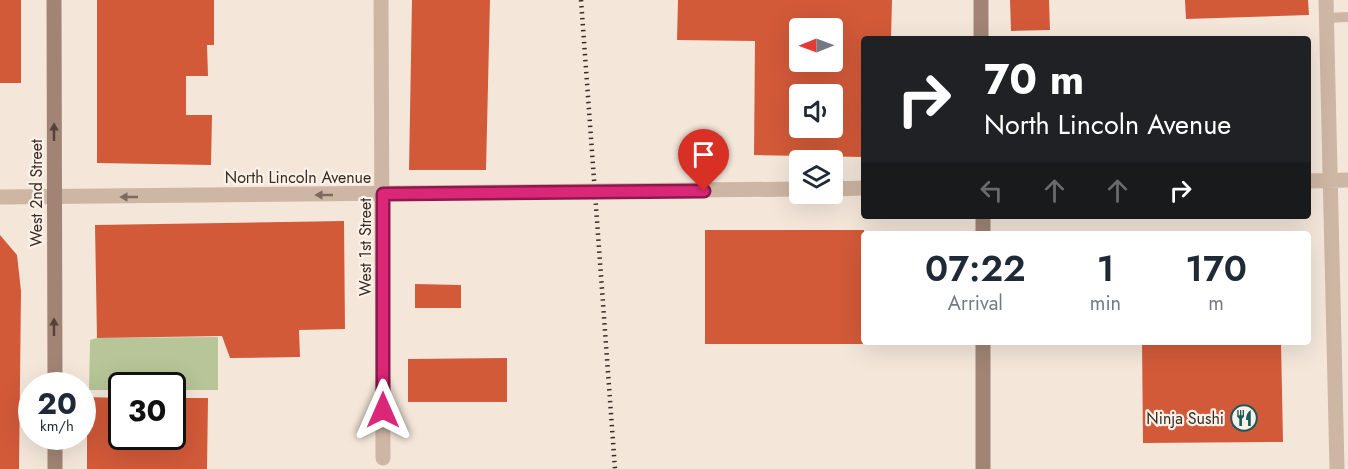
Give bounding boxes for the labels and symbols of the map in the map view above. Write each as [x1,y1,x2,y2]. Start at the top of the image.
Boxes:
north arrow [789,18,843,72]
one-way arrow [49,123,59,142]
pin [678,129,729,191]
street label: West 2nd Street [25,139,48,247]
street label: North Lincoln Avenue [225,166,371,189]
one-way arrow [315,190,334,200]
one-way arrow [120,192,139,201]
street label: West 1st Street [354,198,377,296]
one-way arrow [49,318,59,337]
speed limit sign: 30 [108,372,186,450]
position arrow [351,378,415,442]
restaurant icon: Ninja Sushi [1229,403,1259,433]
place label: Ninja Sushi [1146,407,1224,430]

